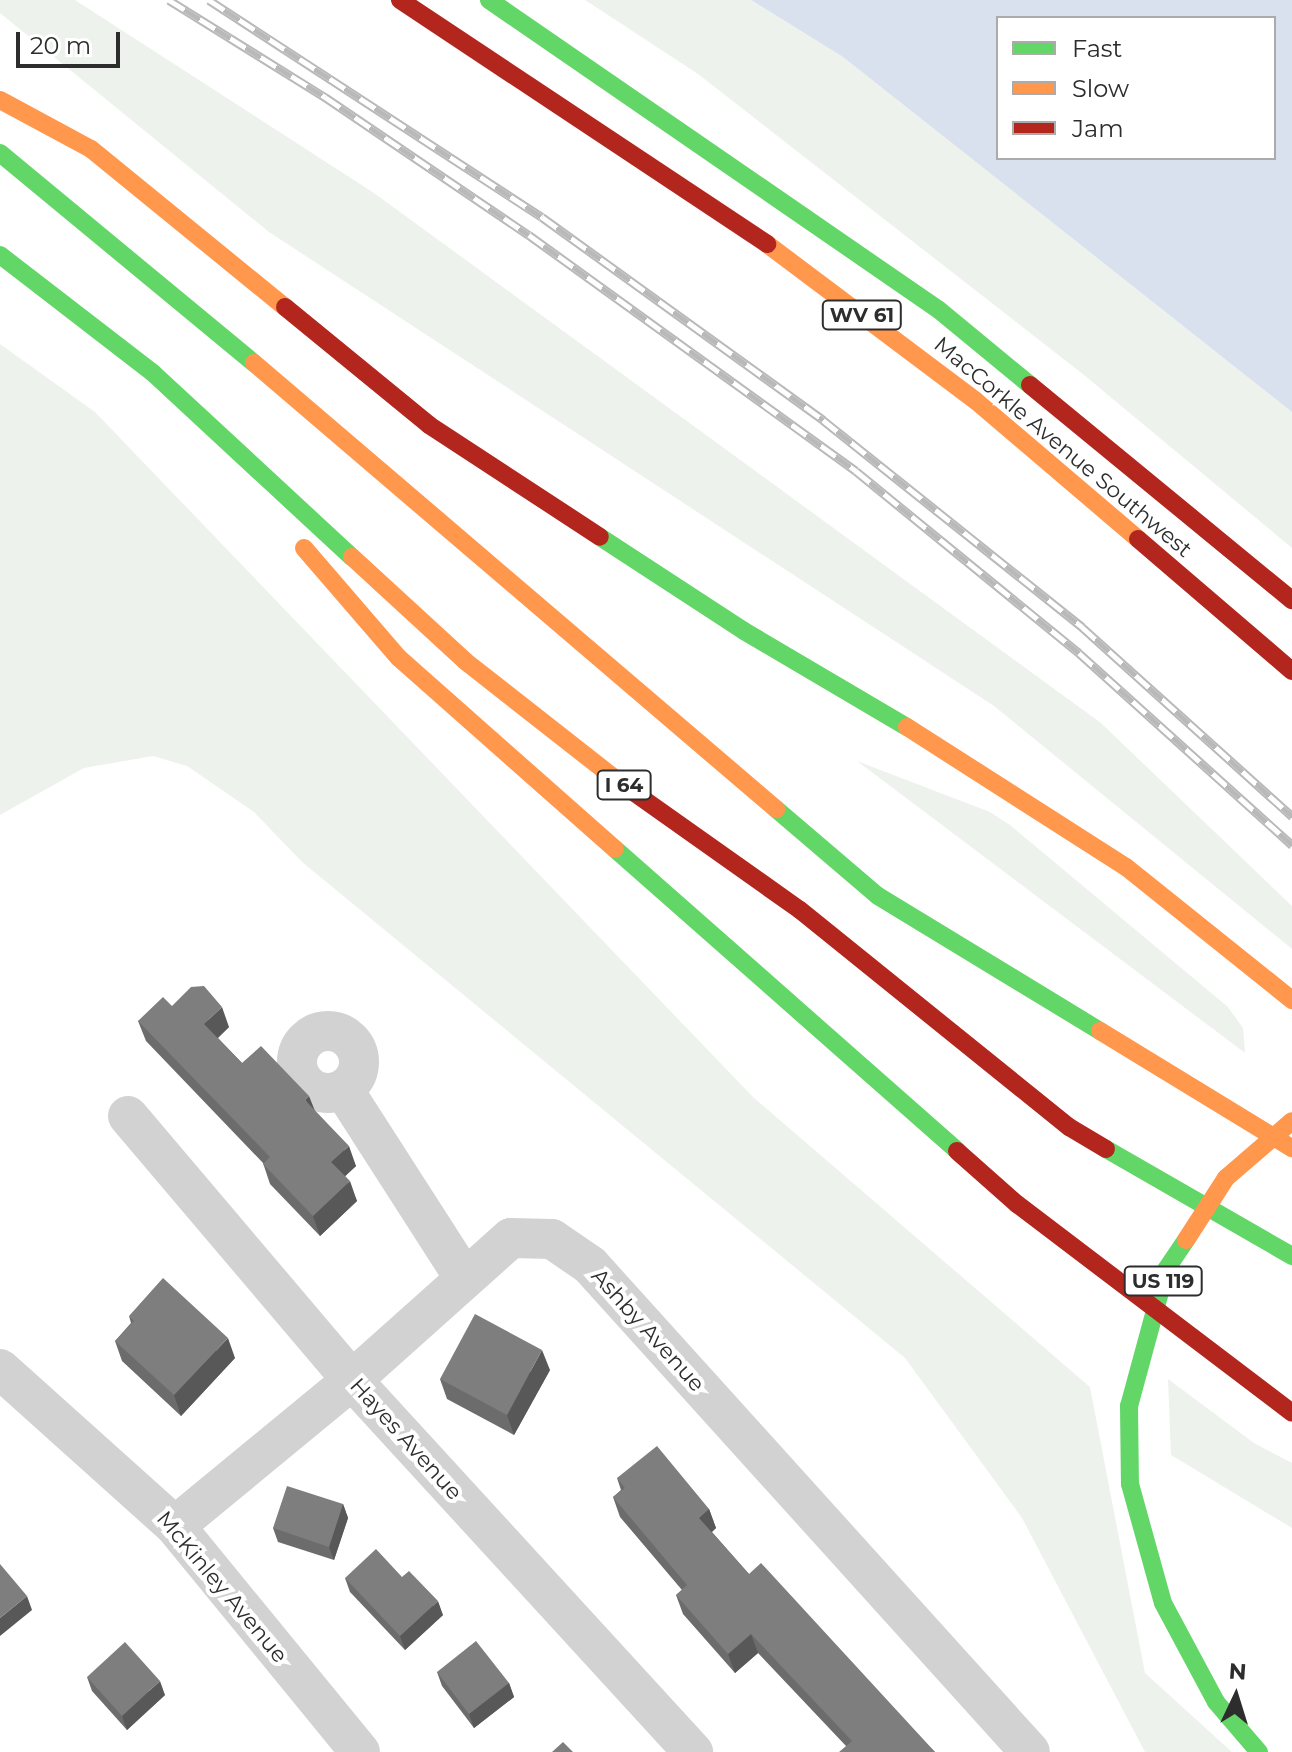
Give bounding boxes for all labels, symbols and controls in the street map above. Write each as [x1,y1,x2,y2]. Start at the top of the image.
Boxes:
scale bar [20,16,124,66]
legend [996,16,1276,160]
text: 20 m [30,31,91,60]
text: Fast [1072,34,1122,63]
text: Slow [1072,74,1129,103]
text: Jam [1072,114,1124,143]
road number: WV 61 [820,299,904,331]
street label: MacCorkle Avenue Southwest [929,331,1197,563]
road number: I 64 [596,769,652,801]
street label: Ashby Avenue [586,1263,710,1397]
road number: US 119 [1123,1265,1203,1297]
street label: Hayes Avenue [344,1373,468,1505]
street label: McKinley Avenue [151,1506,293,1668]
north arrow [1196,1656,1276,1736]
text: N [1228,1657,1248,1686]

